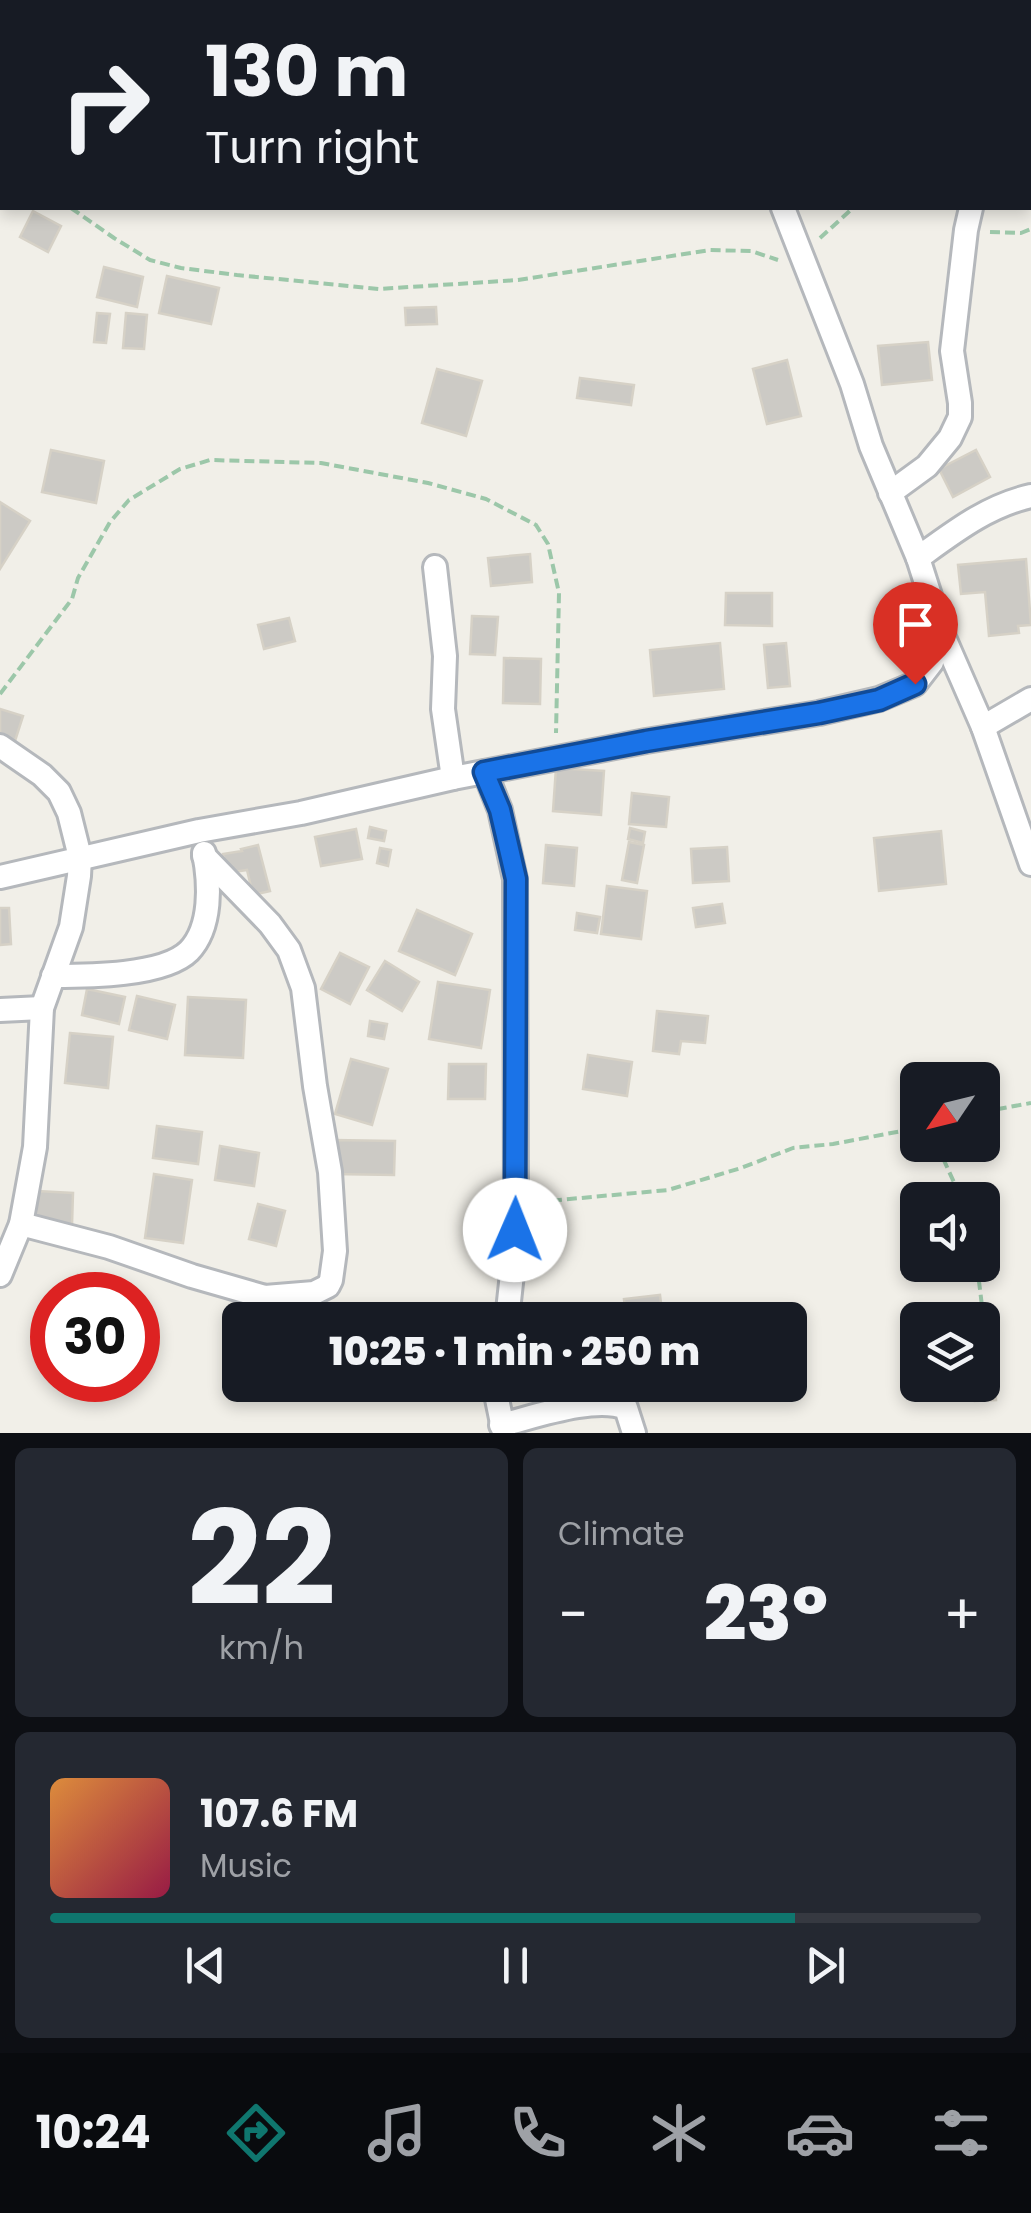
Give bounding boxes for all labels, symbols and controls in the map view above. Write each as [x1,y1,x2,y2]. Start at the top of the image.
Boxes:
text: 130 m [205,22,408,121]
icon: right [40,40,170,170]
text: Turn right [205,116,419,179]
pin [873,582,958,685]
icon: arrive [888,597,943,652]
north arrow [900,1062,1000,1162]
map controls [900,1062,1000,1402]
position arrow [463,1178,567,1282]
button: sound [900,1182,1000,1282]
speed limit sign: 30 [30,1272,160,1402]
button: layers [900,1302,1000,1402]
text: 10:25 · 1 min · 250 m [329,1325,700,1378]
text: 22 [187,1467,336,1650]
text: Climate [558,1511,685,1556]
text: 23° [704,1561,828,1666]
text: − [558,1576,588,1653]
text: + [943,1576,981,1653]
text: km/h [219,1625,304,1670]
text: 107.6 FM [200,1787,358,1840]
text: Music [200,1843,292,1888]
icon: previous [178,1938,233,1993]
icon: pause [488,1938,543,1993]
icon: next [798,1938,853,1993]
icon: directions [221,2098,291,2168]
icon: music [362,2098,432,2168]
icon: phone [503,2098,573,2168]
icon: climate [644,2098,714,2168]
icon: car [785,2098,855,2168]
icon: filters [926,2098,996,2168]
text: 10:24 [35,2101,151,2164]

